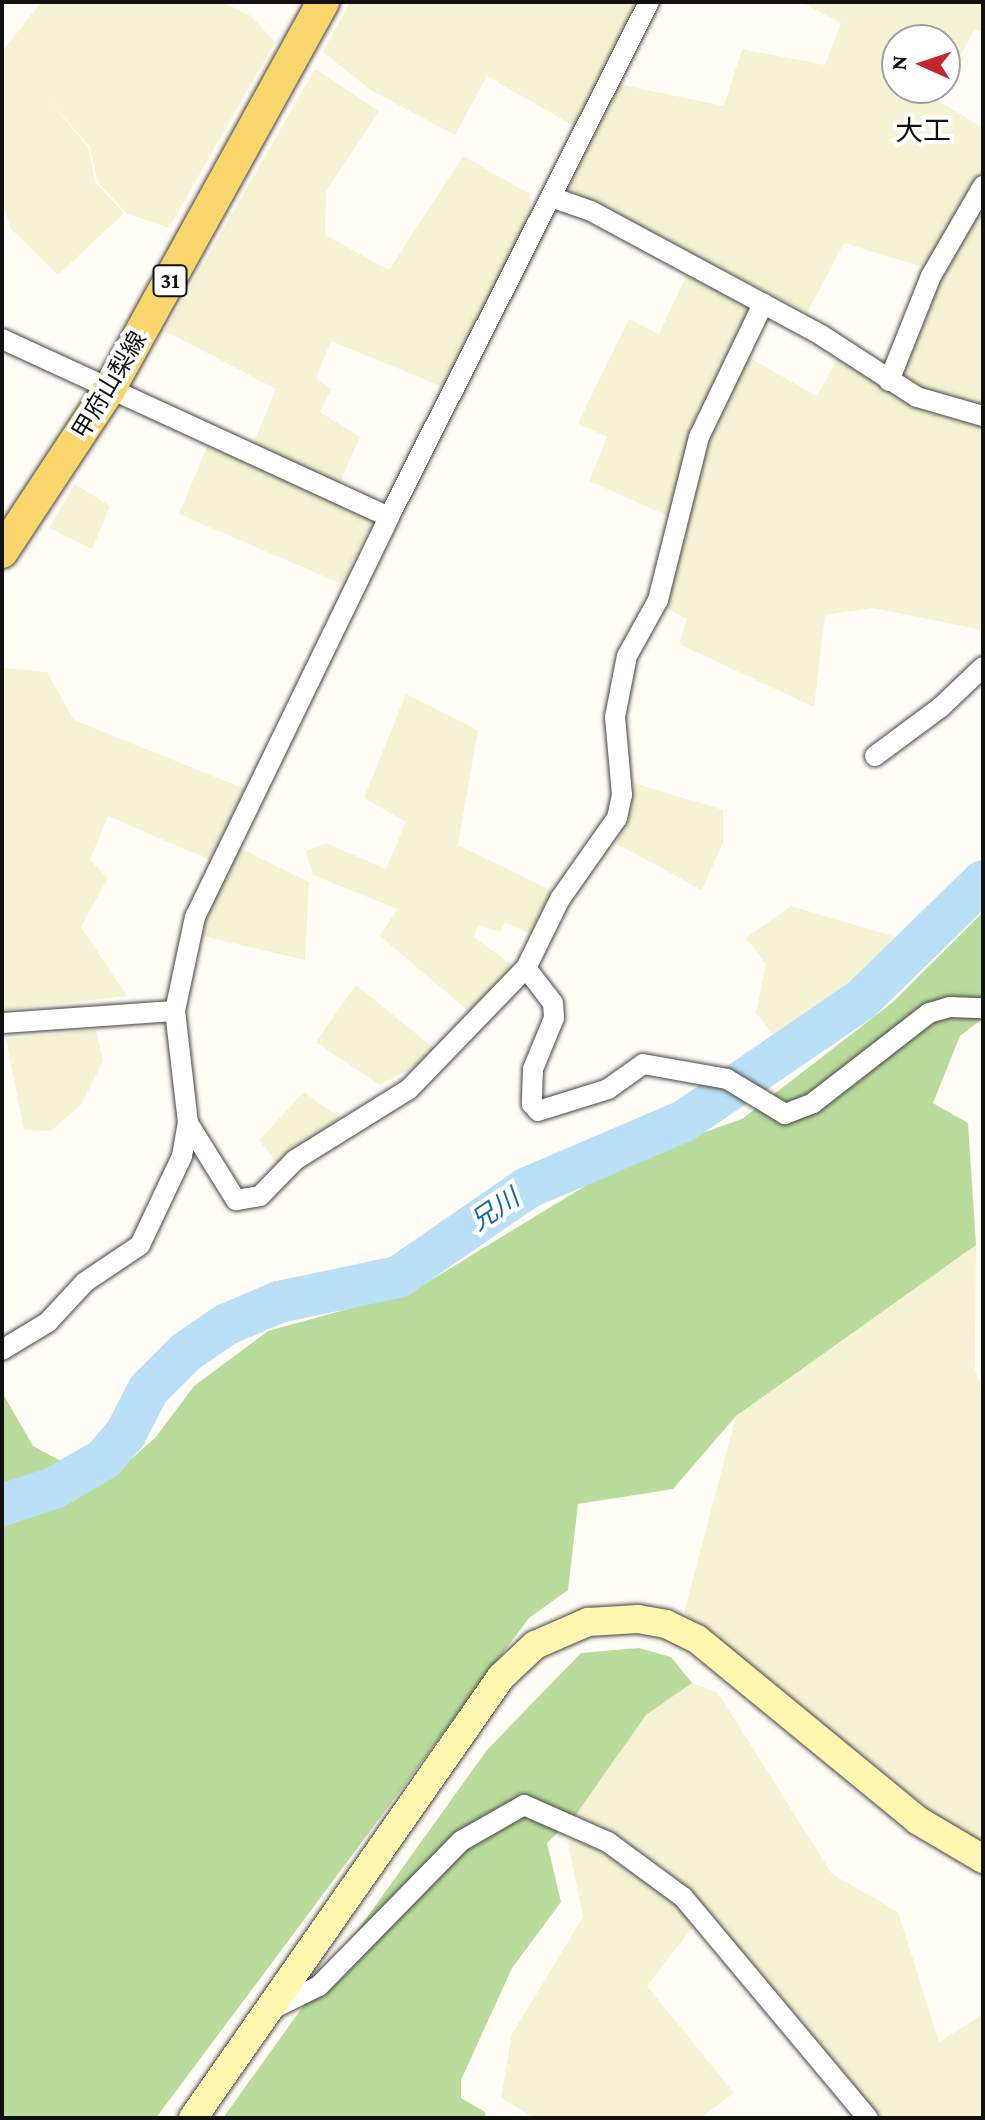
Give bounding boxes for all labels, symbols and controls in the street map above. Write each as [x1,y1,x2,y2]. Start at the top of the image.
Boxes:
north arrow [881,24,961,104]
text: N [886,55,911,71]
district label: 大工 [895,114,951,148]
road number: 31 [152,263,188,299]
street label: 甲府山梨線 [66,326,152,444]
water label: 兄川 [465,1183,525,1237]

